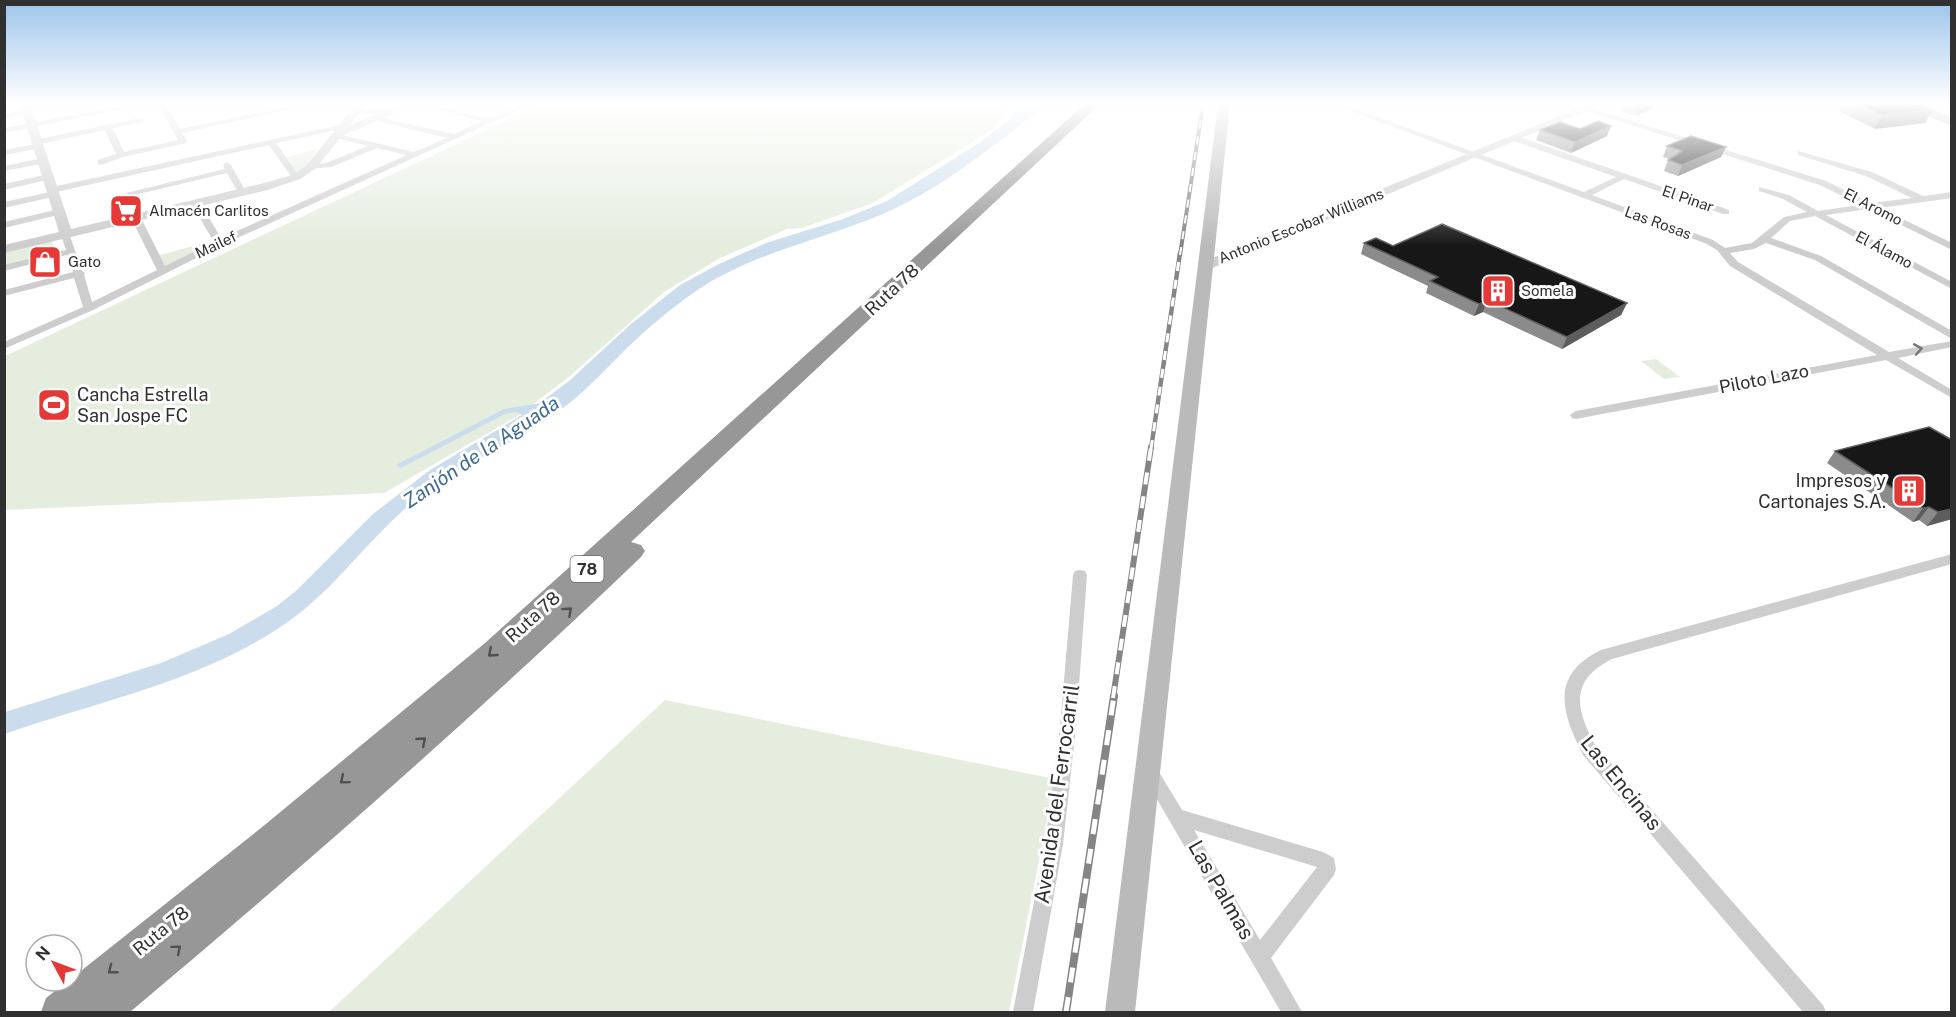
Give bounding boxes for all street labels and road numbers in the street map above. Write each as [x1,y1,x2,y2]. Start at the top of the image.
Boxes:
street label: El Pinar [1660,182,1716,215]
street label: Antonio Escobar Williams [1216,185,1386,266]
street label: El Aromo [1841,185,1905,229]
street label: Las Rosas [1623,203,1694,242]
street label: El Álamo [1853,227,1916,272]
street label: Mailef [192,228,239,261]
street label: Ruta 78 [860,259,923,320]
street label: Piloto Lazo [1717,360,1810,397]
road number: 78 [570,556,604,582]
street label: Ruta 78 [501,587,564,646]
street label: Avenida del Ferrocarril [1029,683,1084,905]
street label: Las Encinas [1576,730,1667,835]
street label: Las Palmas [1183,836,1260,944]
street label: Ruta 78 [128,902,193,959]

